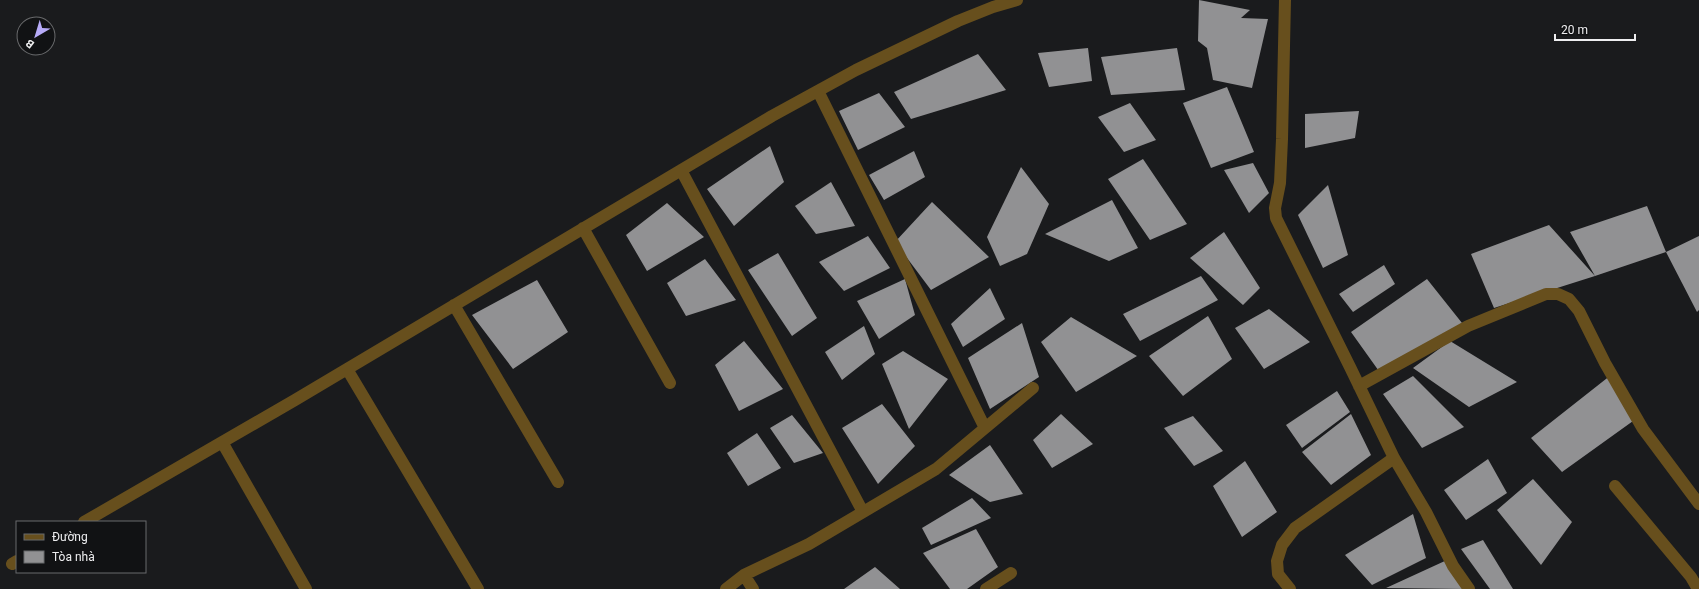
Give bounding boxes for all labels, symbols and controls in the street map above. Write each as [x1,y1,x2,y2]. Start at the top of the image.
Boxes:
north arrow [16,16,56,56]
scale bar [1555,16,1635,42]
text: 20 m [1561,23,1588,37]
text: B [23,36,37,51]
legend [16,521,146,573]
text: Đường [52,530,88,544]
text: Tòa nhà [52,550,95,564]

